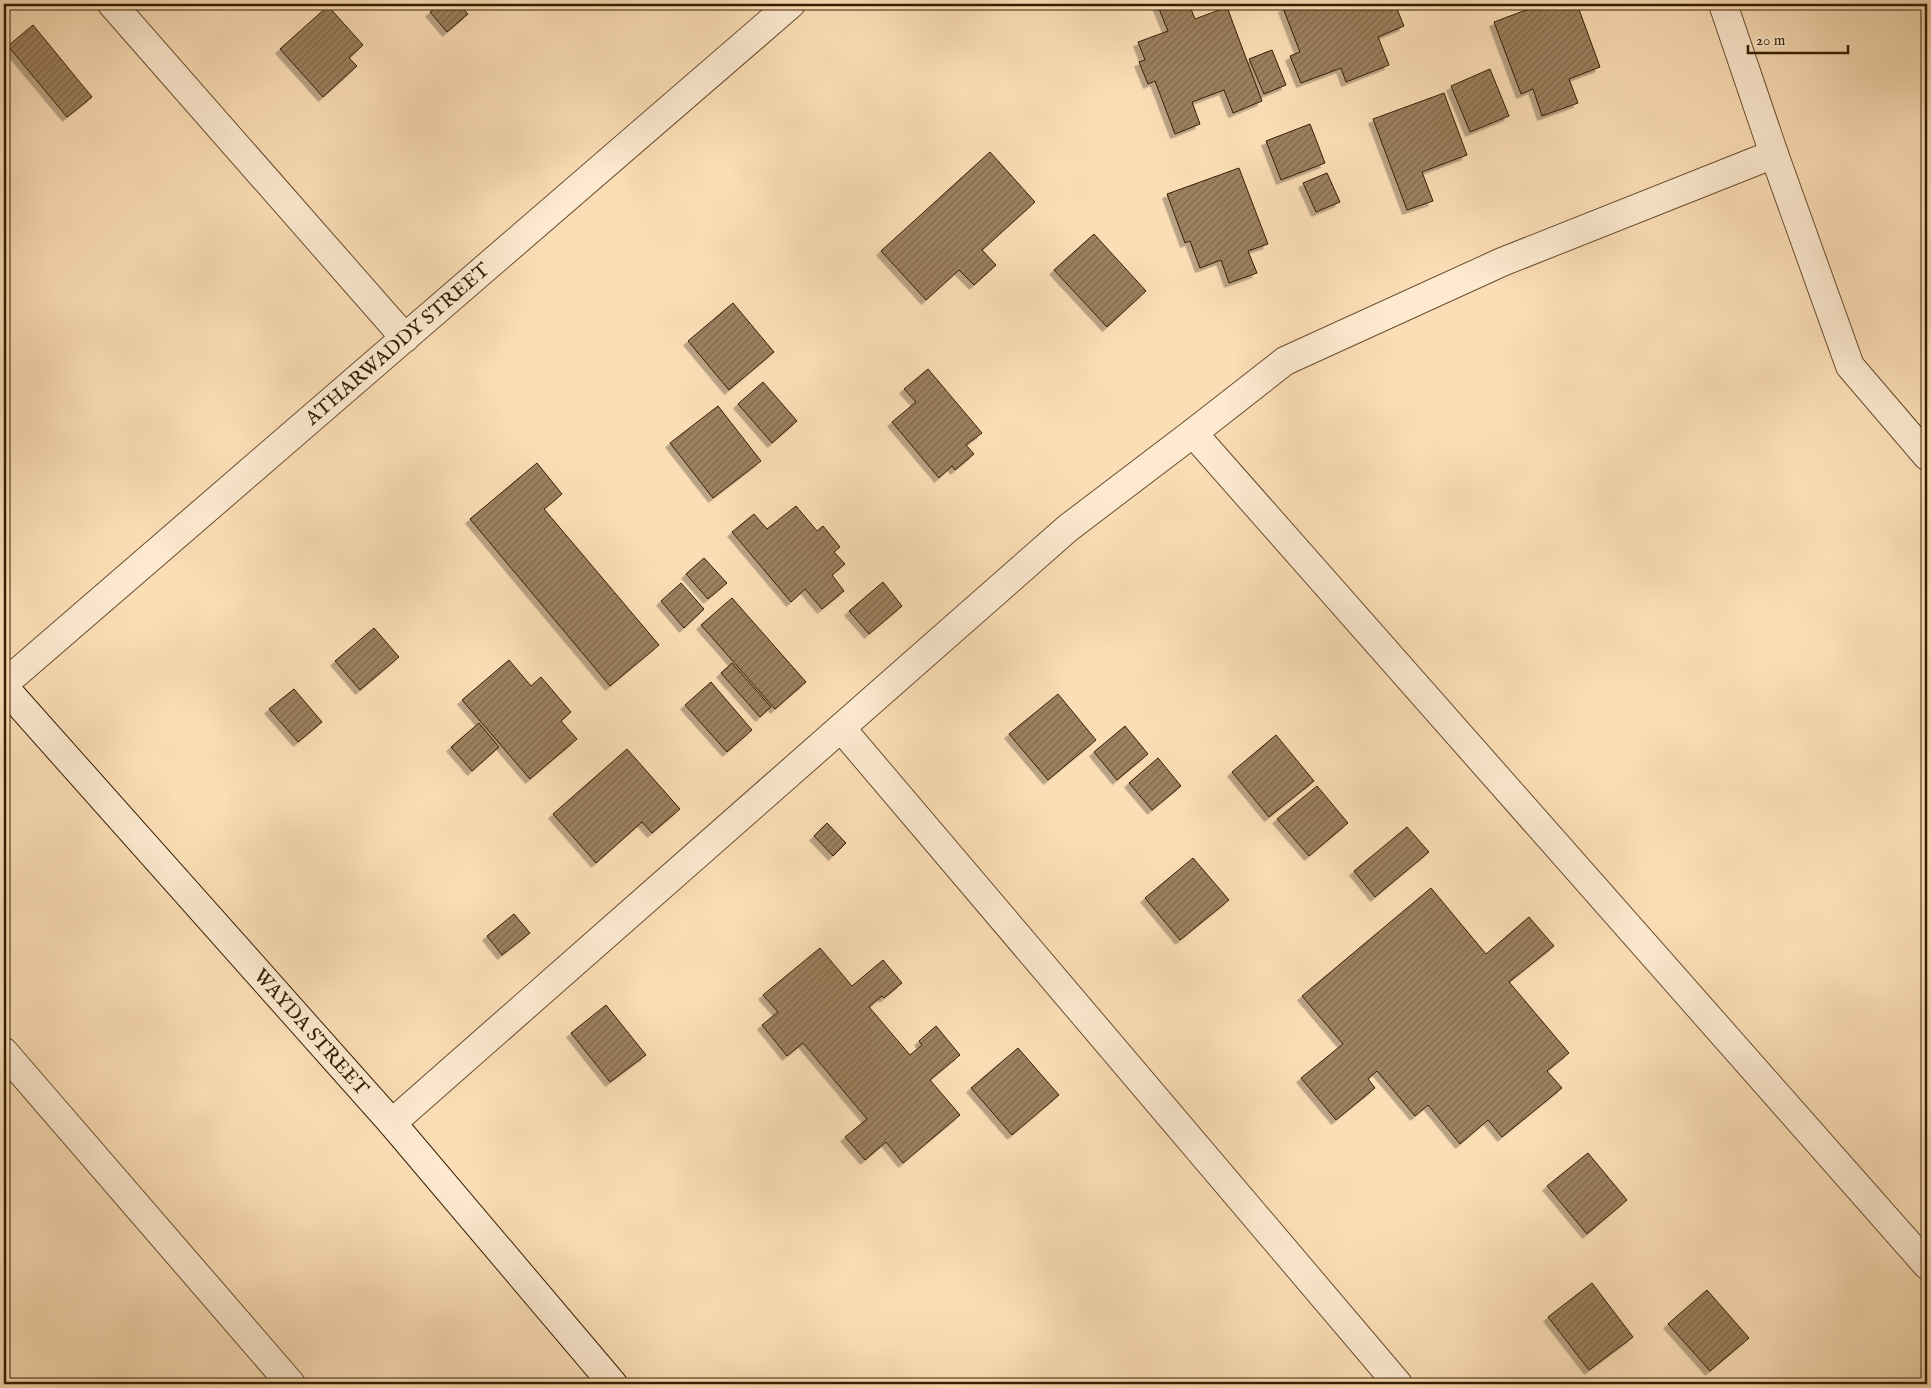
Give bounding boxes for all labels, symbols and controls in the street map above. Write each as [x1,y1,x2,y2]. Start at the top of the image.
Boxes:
scale bar [1748,22,1848,54]
text: 20 m [1756,31,1786,50]
street label: ATHARWADDY STREET [299,257,495,431]
street label: WAYDA STREET [248,964,374,1101]

